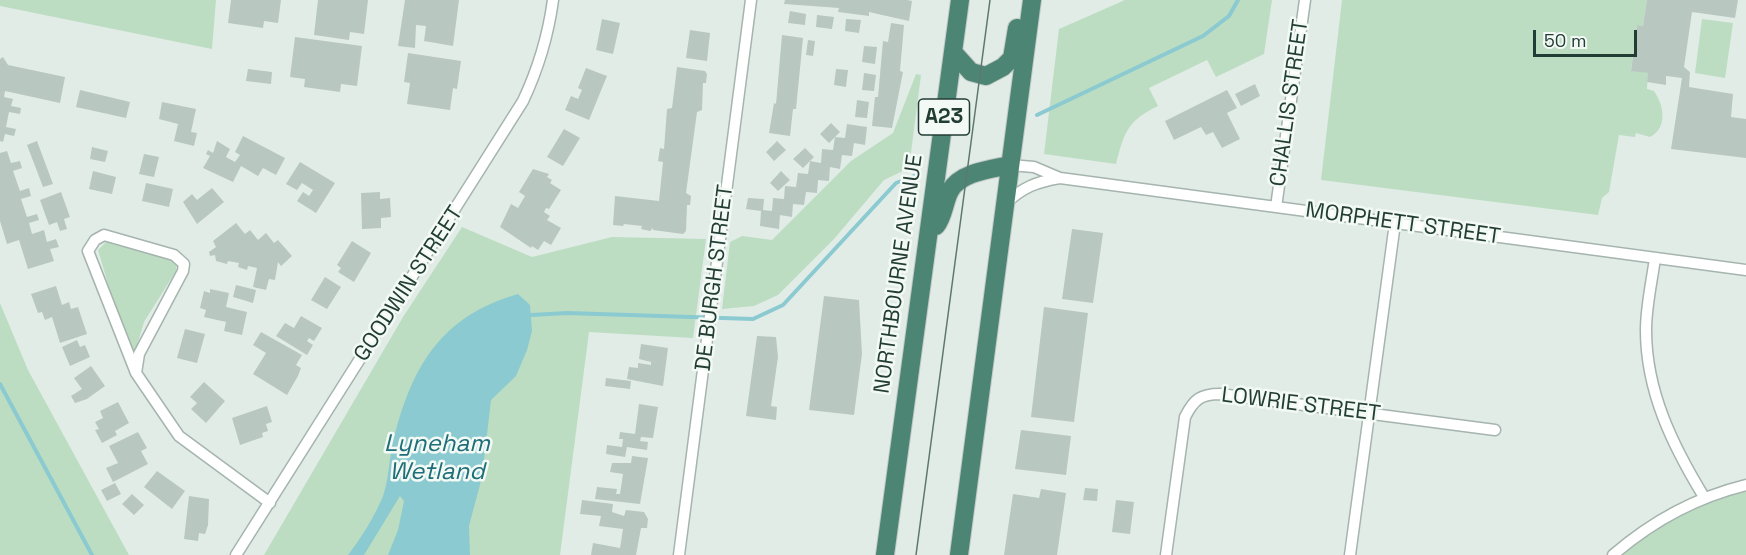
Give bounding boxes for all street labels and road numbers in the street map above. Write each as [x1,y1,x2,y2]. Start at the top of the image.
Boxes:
street label: CHALLIS STREET [1265,18,1315,188]
road number: A23 [918,99,970,135]
street label: NORTHBOURNE AVENUE [869,153,929,395]
street label: DE BURGH STREET [690,183,740,373]
street label: MORPHETT STREET [1304,197,1502,251]
street label: GOODWIN STREET [349,201,469,367]
street label: LOWRIE STREET [1220,382,1382,428]

